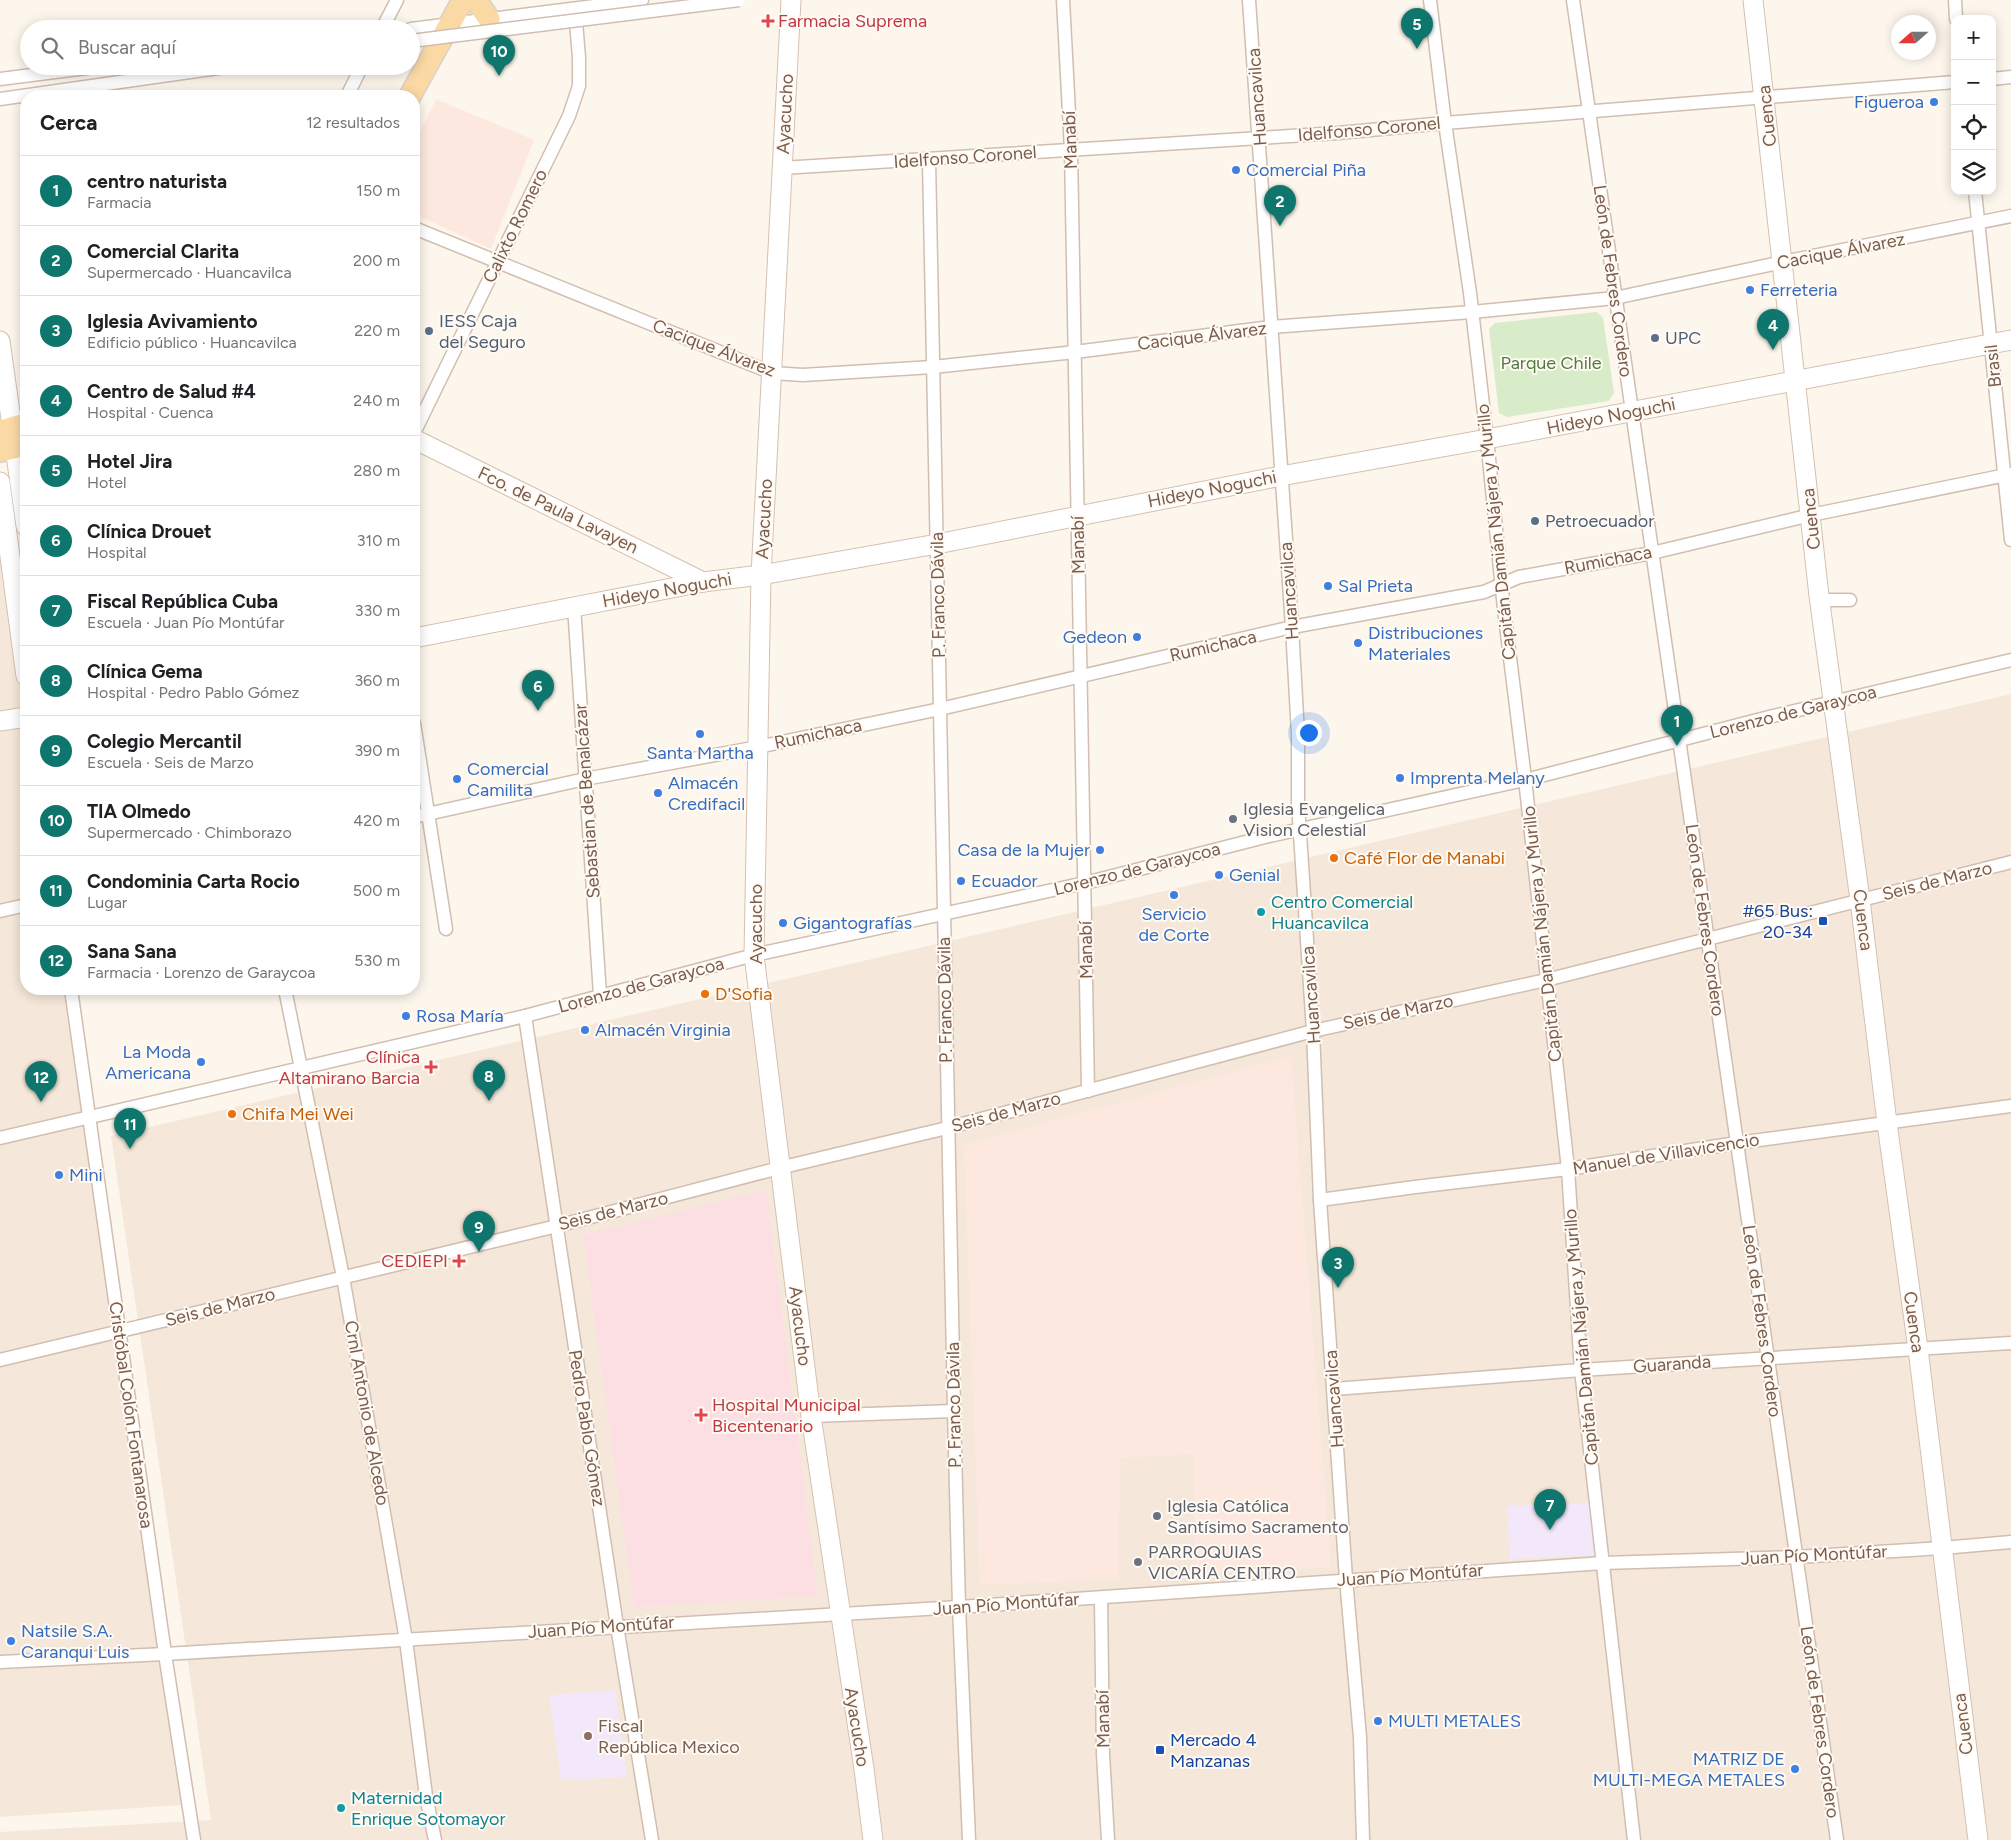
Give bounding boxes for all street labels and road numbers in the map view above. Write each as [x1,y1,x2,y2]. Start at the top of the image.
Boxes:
street label: Huancavilca [1243,47,1271,147]
street label: Ayacucho [772,73,798,155]
street label: Cuenca [1753,84,1781,148]
street label: Manabí [1058,110,1082,170]
street label: Idelfonso Coronel [1297,112,1441,146]
street label: Idelfonso Coronel [893,141,1037,173]
street label: Calixto Romero [478,166,552,286]
street label: León de Febres Cordero [1589,183,1637,379]
street label: Cacique Álvarez [1775,228,1907,274]
street label: Cacique Álvarez [649,314,779,382]
street label: Cacique Álvarez [1136,317,1268,355]
street label: Brasil [1980,344,2006,388]
street label: Hideyo Noguchi [1545,393,1677,439]
street label: Capitán Damián Nájera y Murillo [1472,403,1520,661]
street label: Fco. de Paula Lavayen [474,462,642,558]
street label: Hideyo Noguchi [1146,466,1278,512]
street label: Ayacucho [751,478,777,560]
street label: Cuenca [1797,487,1825,551]
street label: Manabí [1066,515,1090,574]
street label: P. Franco Dávila [926,532,950,658]
street label: Huancavilca [1275,541,1303,641]
street label: Rumichaca [1562,541,1654,579]
street label: Hideyo Noguchi [601,568,733,612]
street label: Rumichaca [1167,625,1259,667]
street label: Lorenzo de Garaycoa [1707,681,1879,743]
street label: Sebastian de Benalcázar [569,703,605,899]
street label: Rumichaca [772,714,864,754]
street label: Capitán Damián Nájera y Murillo [1518,805,1566,1063]
street label: León de Febres Cordero [1681,822,1729,1018]
street label: Lorenzo de Garaycoa [1051,838,1223,900]
street label: Seis de Marzo [1880,857,1994,905]
street label: Ayacucho [745,884,767,964]
street label: Cuenca [1848,888,1878,952]
street label: Manabí [1074,920,1098,979]
street label: P. Franco Dávila [933,937,957,1063]
street label: Huancavilca [1297,945,1325,1045]
street label: Lorenzo de Garaycoa [556,952,726,1018]
street label: Seis de Marzo [1341,990,1455,1034]
street label: Seis de Marzo [949,1087,1063,1137]
street label: Manuel de Villavicencio [1571,1128,1761,1180]
street label: Seis de Marzo [556,1187,670,1235]
street label: Capitán Damián Nájera y Murillo [1559,1208,1603,1466]
street label: León de Febres Cordero [1738,1223,1786,1419]
street label: Seis de Marzo [163,1283,277,1331]
street label: Ayacucho [784,1285,816,1367]
street label: Cuenca [1899,1290,1929,1354]
street label: Cristóbal Colón Fontanarosa [104,1300,158,1530]
street label: Crnl Antonio de Alcedo [340,1319,394,1507]
street label: P. Franco Dávila [942,1342,966,1468]
street label: Pedro Pablo Gómez [564,1348,610,1508]
street label: Huancavilca [1320,1349,1348,1449]
street label: Guaranda [1632,1350,1712,1378]
street label: Juan Pío Montúfar [1740,1540,1888,1570]
street label: Juan Pío Montúfar [1336,1559,1484,1591]
street label: Juan Pío Montúfar [932,1588,1080,1620]
street label: Juan Pío Montúfar [527,1611,675,1643]
street label: León de Febres Cordero [1796,1624,1844,1820]
street label: Ayacucho [840,1686,874,1768]
street label: Manabí [1091,1689,1115,1748]
street label: Cuenca [1948,1692,1978,1756]

